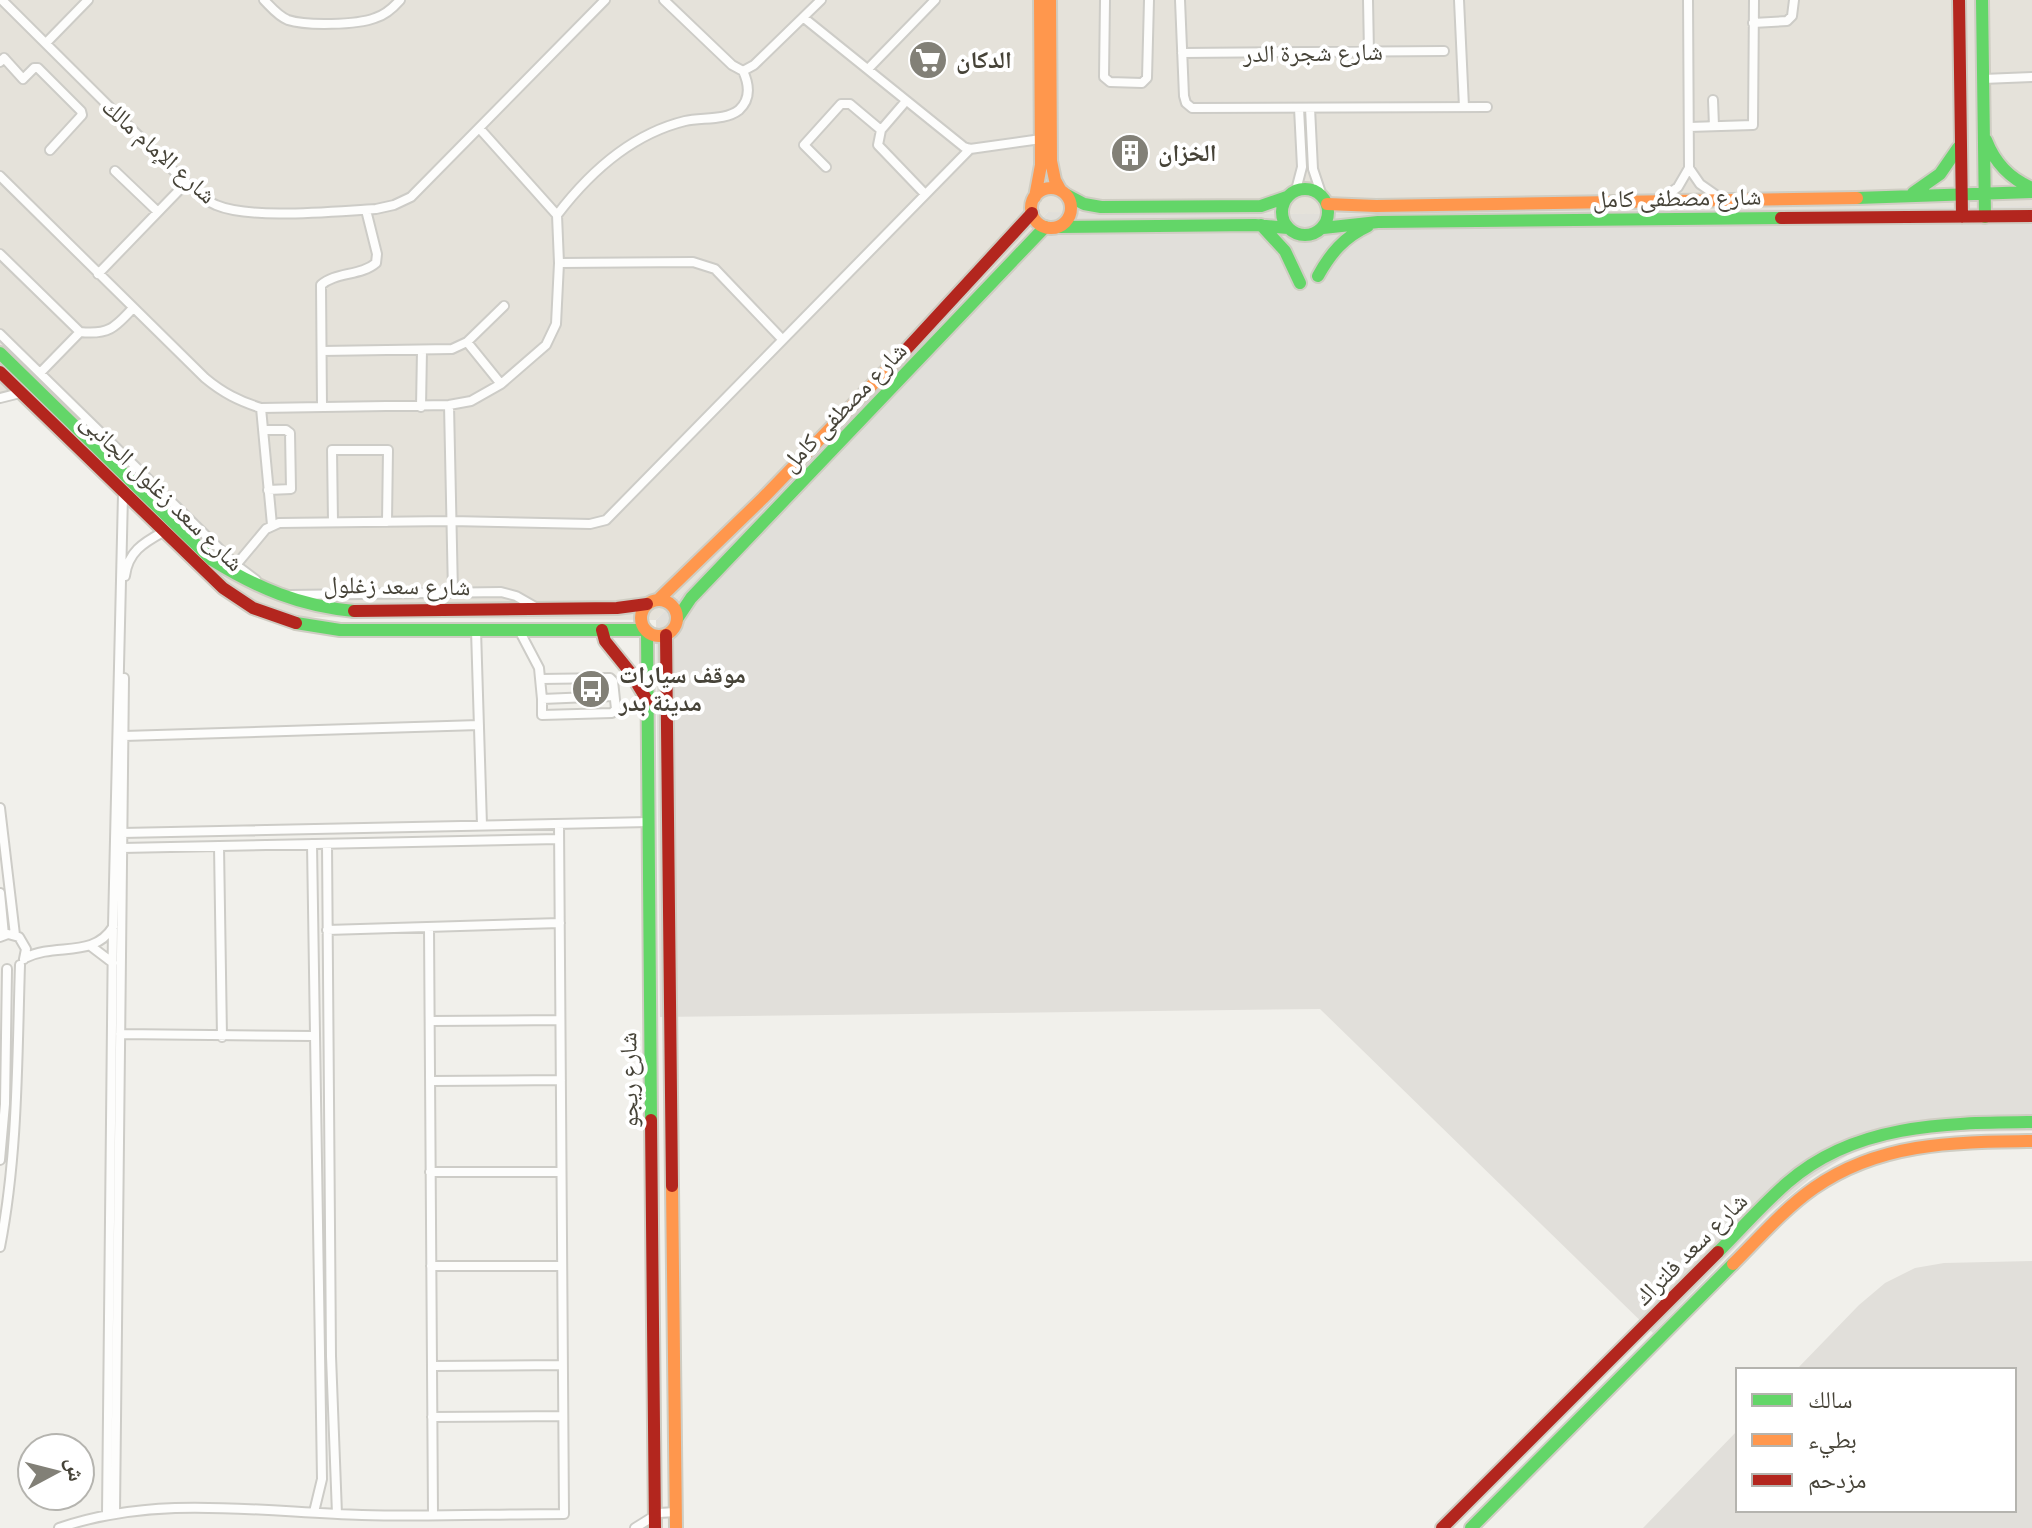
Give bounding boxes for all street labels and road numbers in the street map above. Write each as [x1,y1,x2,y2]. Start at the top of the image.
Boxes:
street label: شارع شجرة الدر [1242,38,1383,69]
street label: شارع الإمام مالك [95,93,222,211]
street label: شارع مصطفى كامل [1592,183,1762,214]
street label: شارع مصطفى كامل [775,337,913,478]
street label: شارع سعد زغلول الجانبى [74,407,249,578]
street label: شارع سعد زغلول [323,571,471,602]
street label: شارع ريجو [614,1032,645,1128]
street label: شارع سعد فلتراك [1629,1187,1754,1312]

